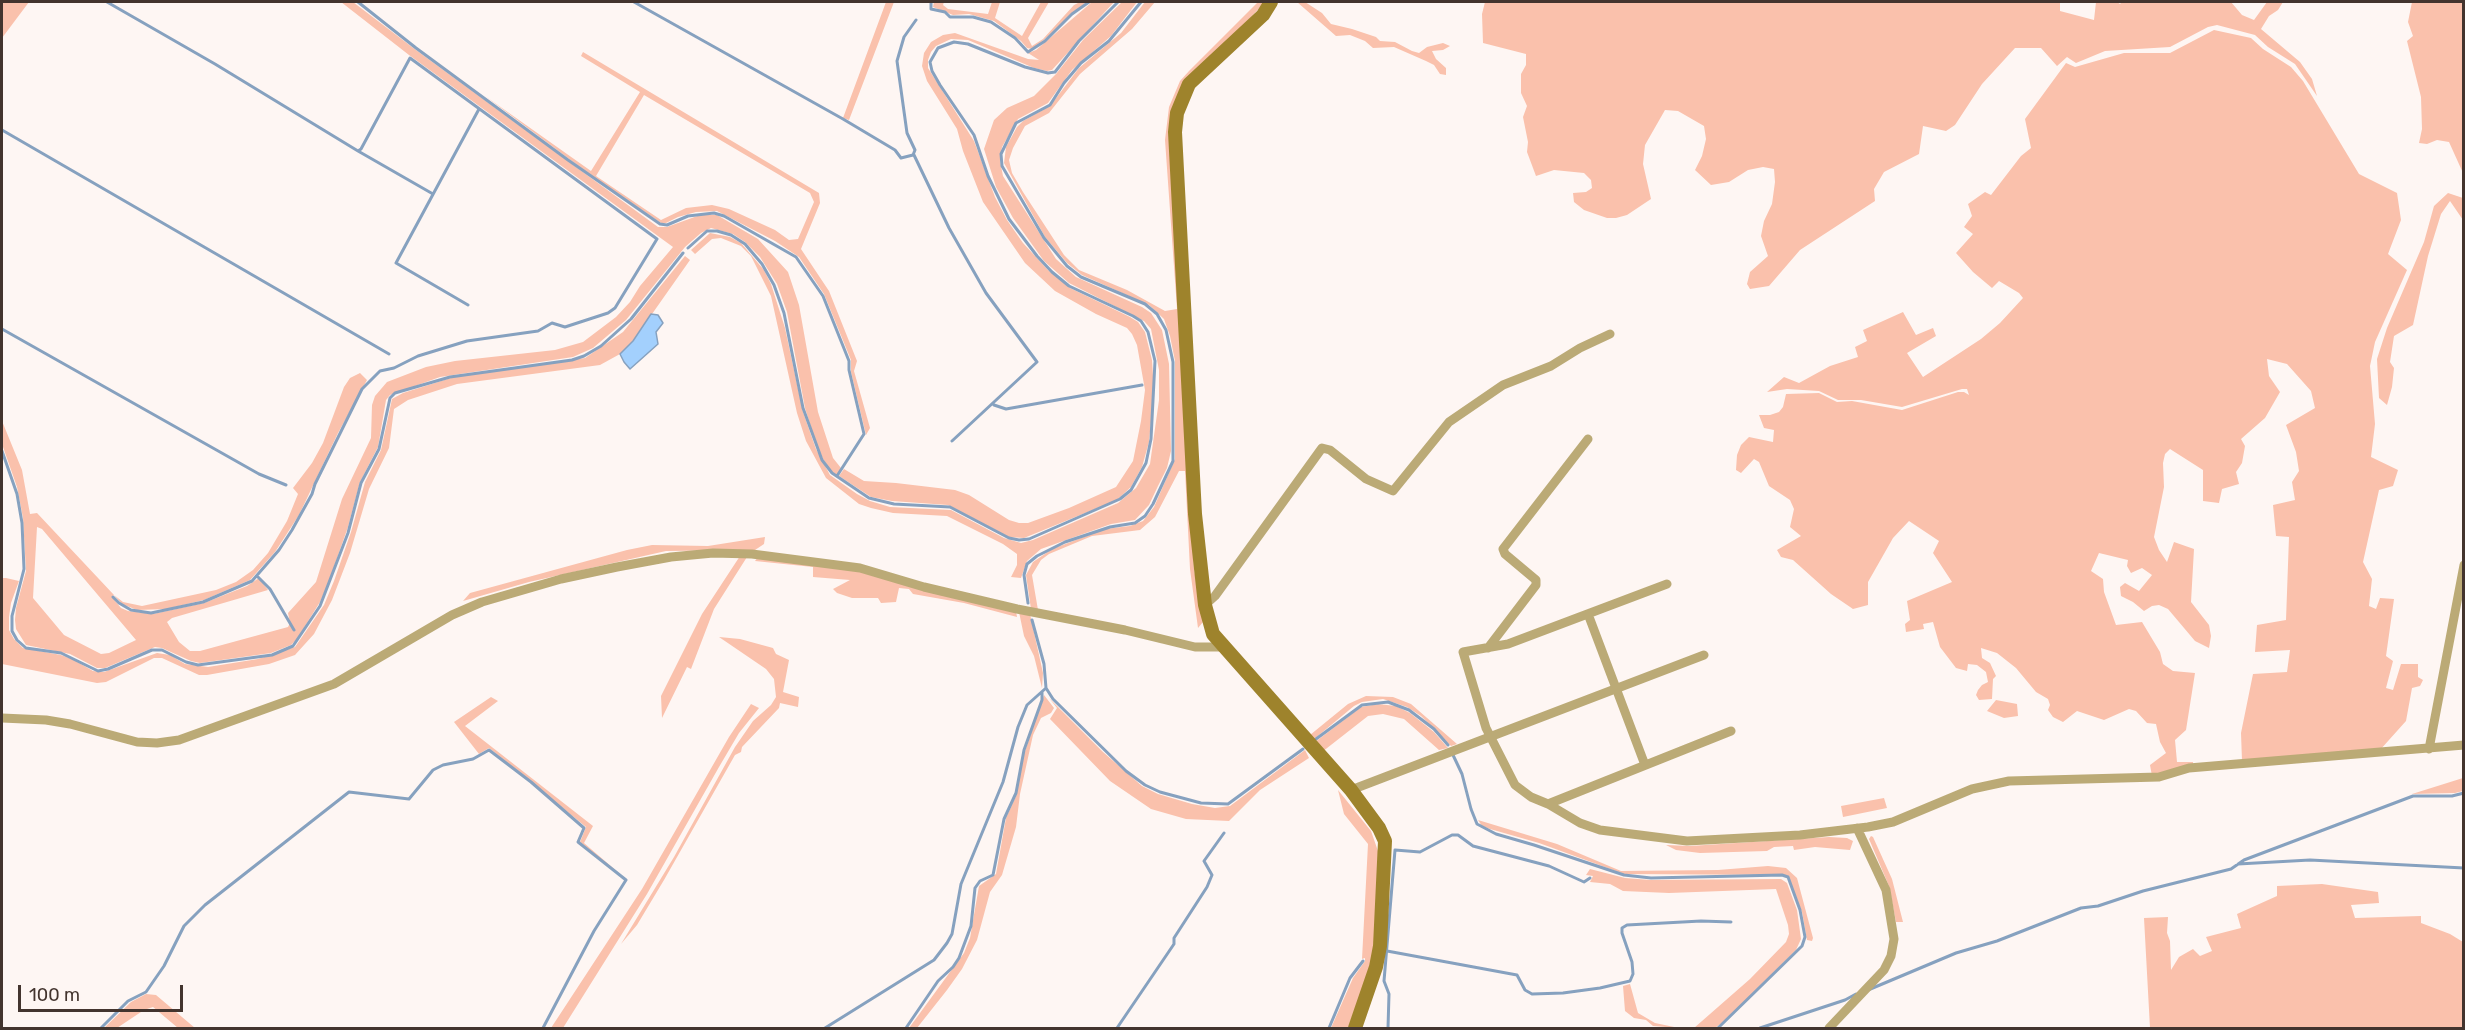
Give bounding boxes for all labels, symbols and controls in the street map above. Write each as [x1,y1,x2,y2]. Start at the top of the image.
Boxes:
scale bar [21,973,186,1011]
text: 100 m [29,984,80,1006]

